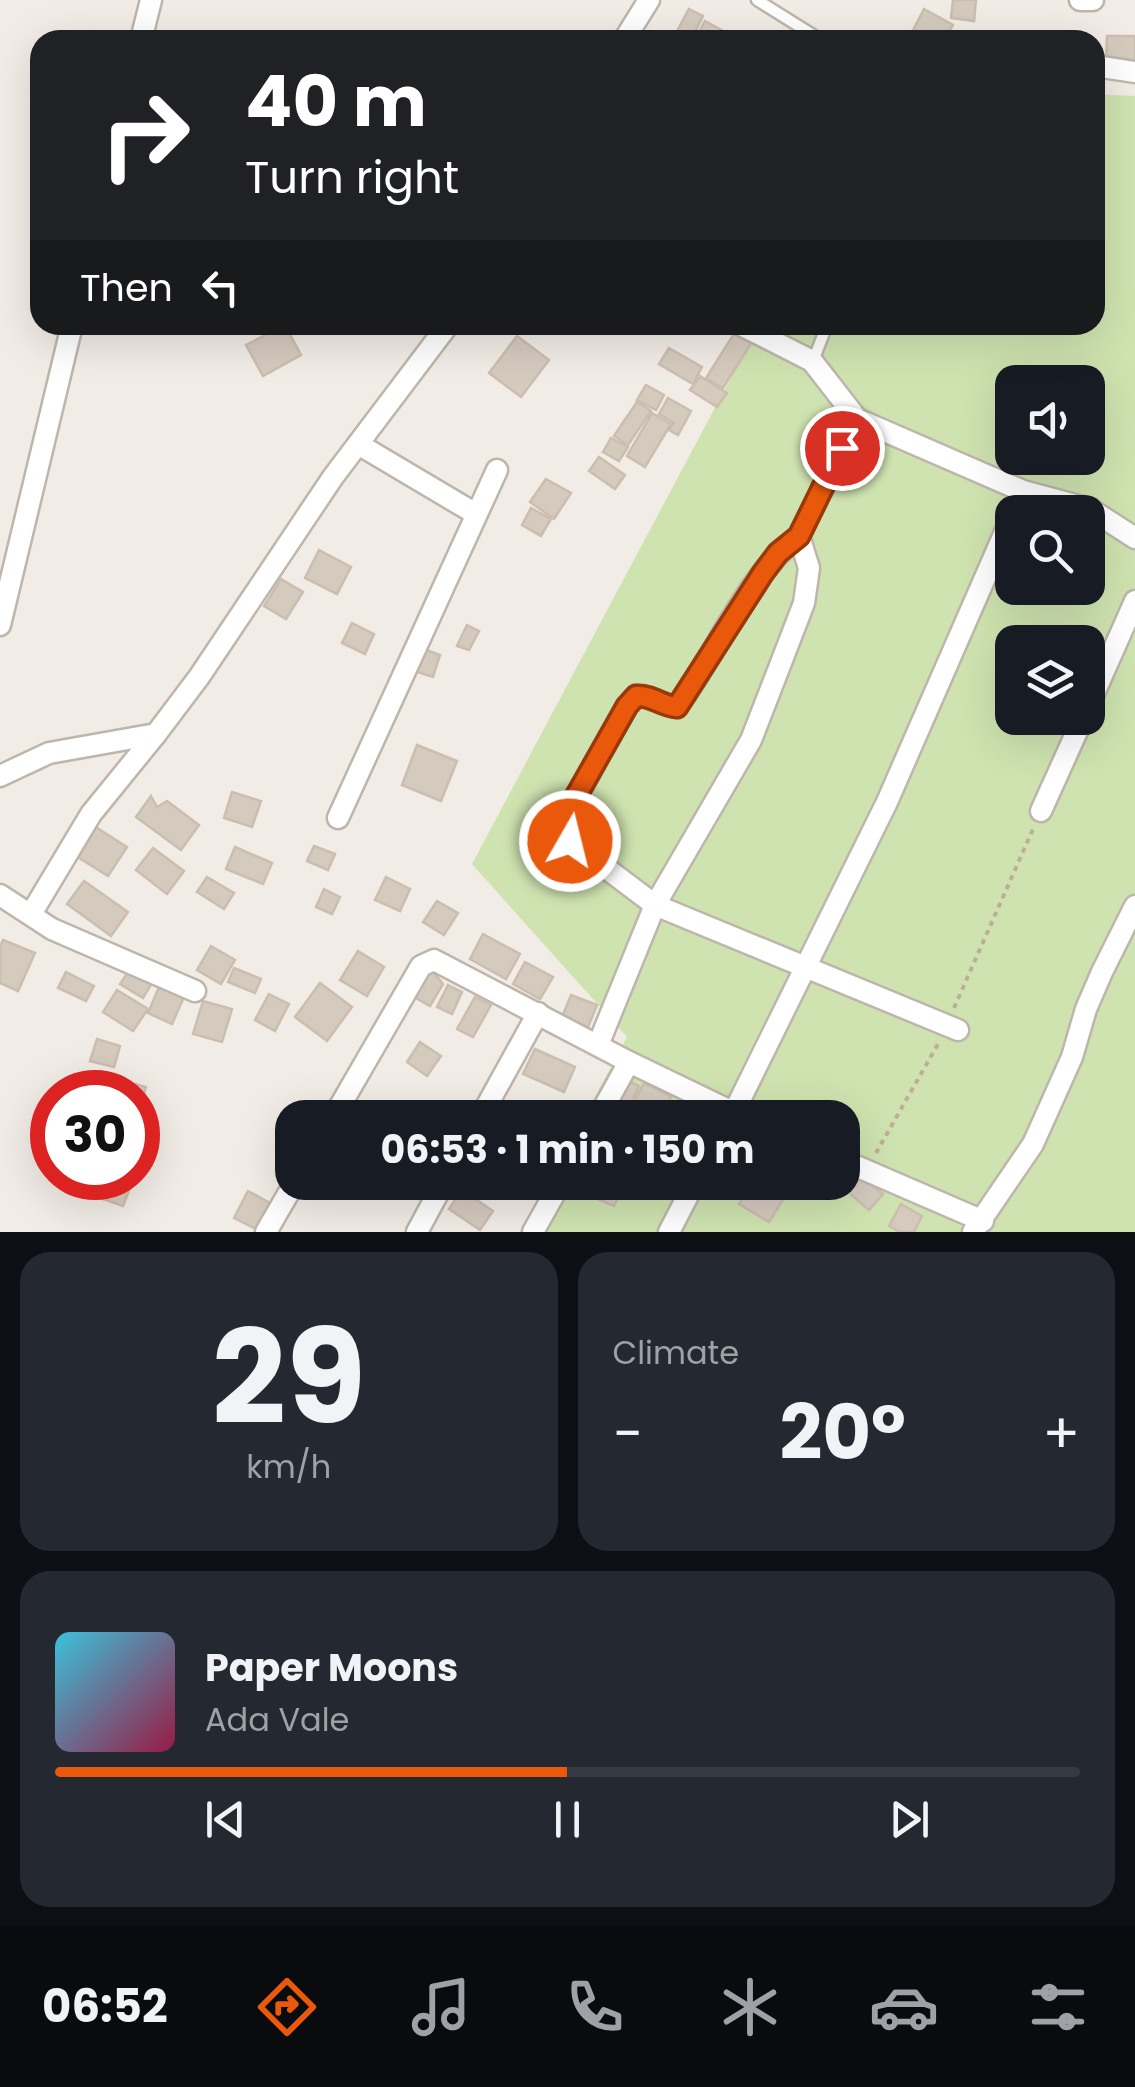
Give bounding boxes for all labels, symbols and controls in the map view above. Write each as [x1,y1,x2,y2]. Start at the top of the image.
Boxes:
text: 40 m [245,52,427,151]
icon: right [80,70,210,200]
text: Turn right [245,146,459,209]
icon: left [193,260,248,315]
text: Then [80,261,173,314]
map controls [995,365,1105,735]
button: sound [995,365,1105,475]
pin [800,406,885,491]
icon: arrive [815,421,870,476]
button: search [995,495,1105,605]
button: layers [995,625,1105,735]
position arrow [518,789,622,893]
speed limit sign: 30 [30,1070,160,1200]
text: 06:53 · 1 min · 150 m [381,1123,754,1176]
text: 29 [212,1286,366,1469]
text: Climate [613,1330,739,1375]
text: 20° [779,1380,906,1485]
text: − [613,1395,643,1472]
text: + [1042,1395,1080,1472]
text: km/h [246,1444,331,1489]
text: Paper Moons [205,1641,458,1694]
text: Ada Vale [205,1697,349,1742]
icon: previous [198,1792,253,1847]
icon: pause [540,1792,595,1847]
icon: next [882,1792,937,1847]
icon: directions [252,1972,322,2042]
icon: music [406,1972,476,2042]
icon: phone [560,1972,630,2042]
icon: climate [715,1972,785,2042]
icon: car [869,1972,939,2042]
icon: filters [1023,1972,1093,2042]
text: 06:52 [42,1975,168,2038]

